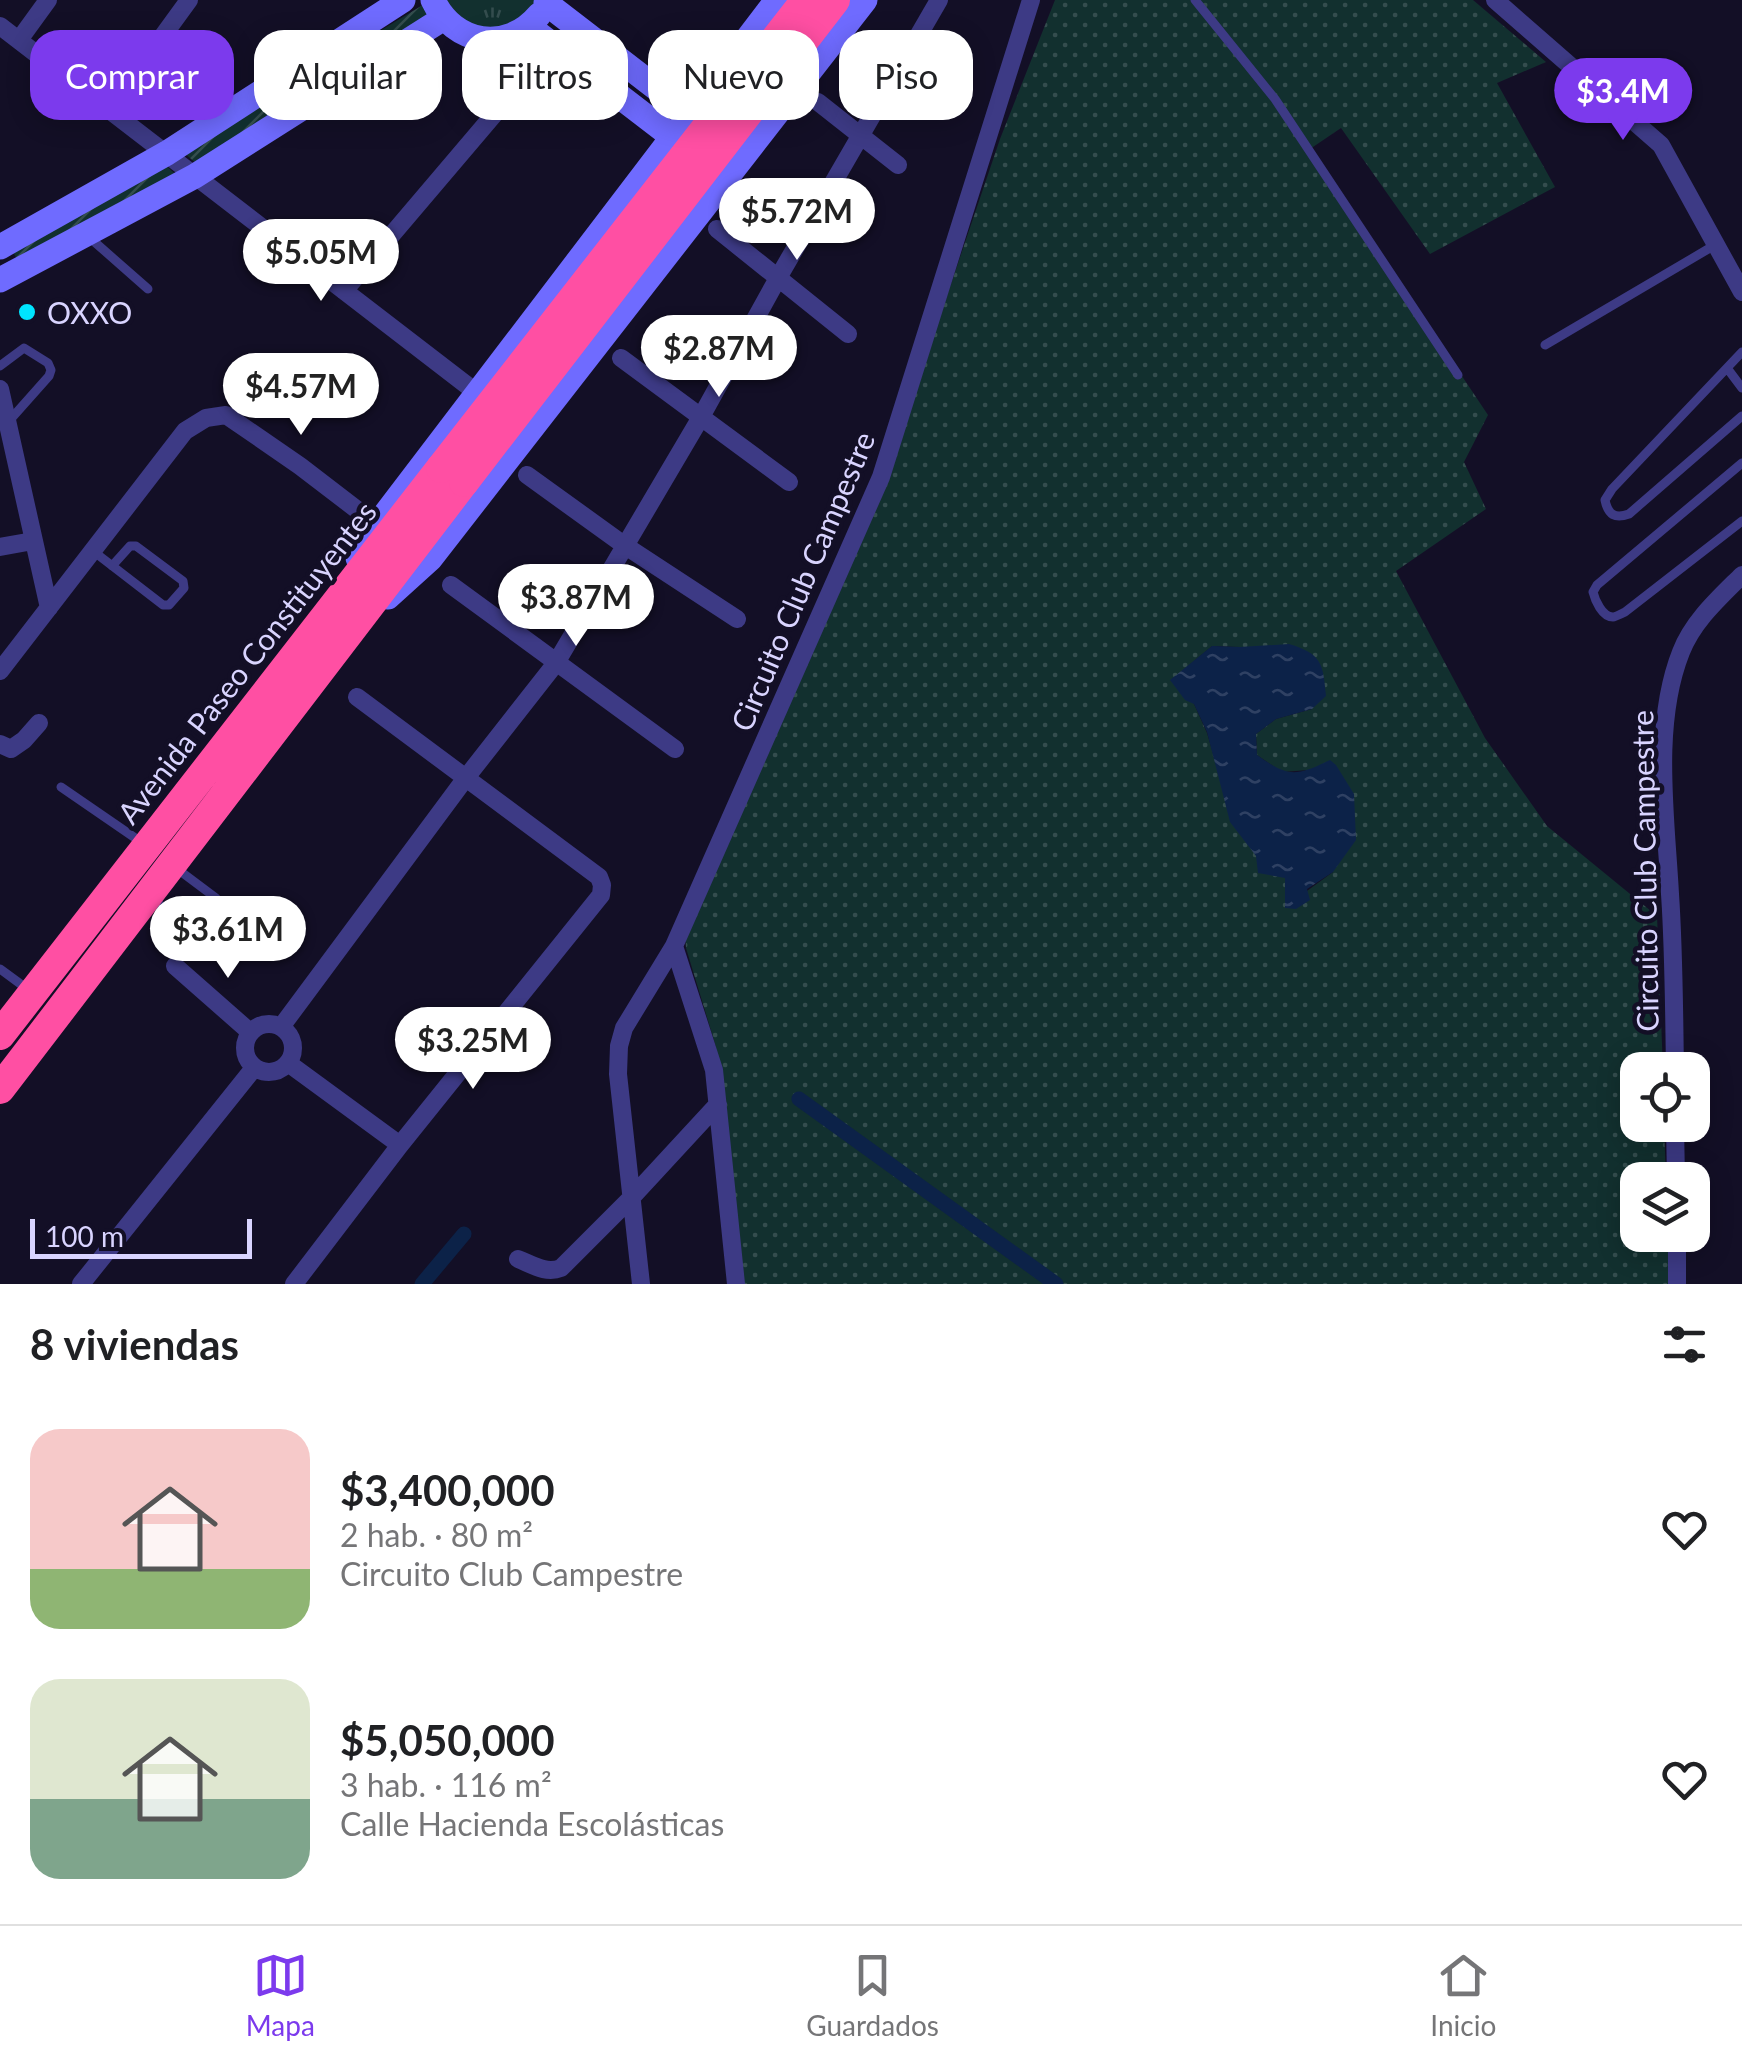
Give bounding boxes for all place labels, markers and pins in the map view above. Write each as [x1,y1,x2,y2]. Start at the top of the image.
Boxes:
pin: $3.4M [1553,58,1693,143]
pin: $5.72M [716,178,878,263]
pin: $5.05M [240,219,402,304]
place label: OXXO [47,294,132,330]
marker: OXXO [16,301,38,323]
pin: $2.87M [638,315,800,400]
pin: $4.57M [220,353,382,438]
pin: $3.87M [495,564,657,649]
pin: $3.61M [147,896,309,981]
pin: $3.25M [392,1007,554,1092]

